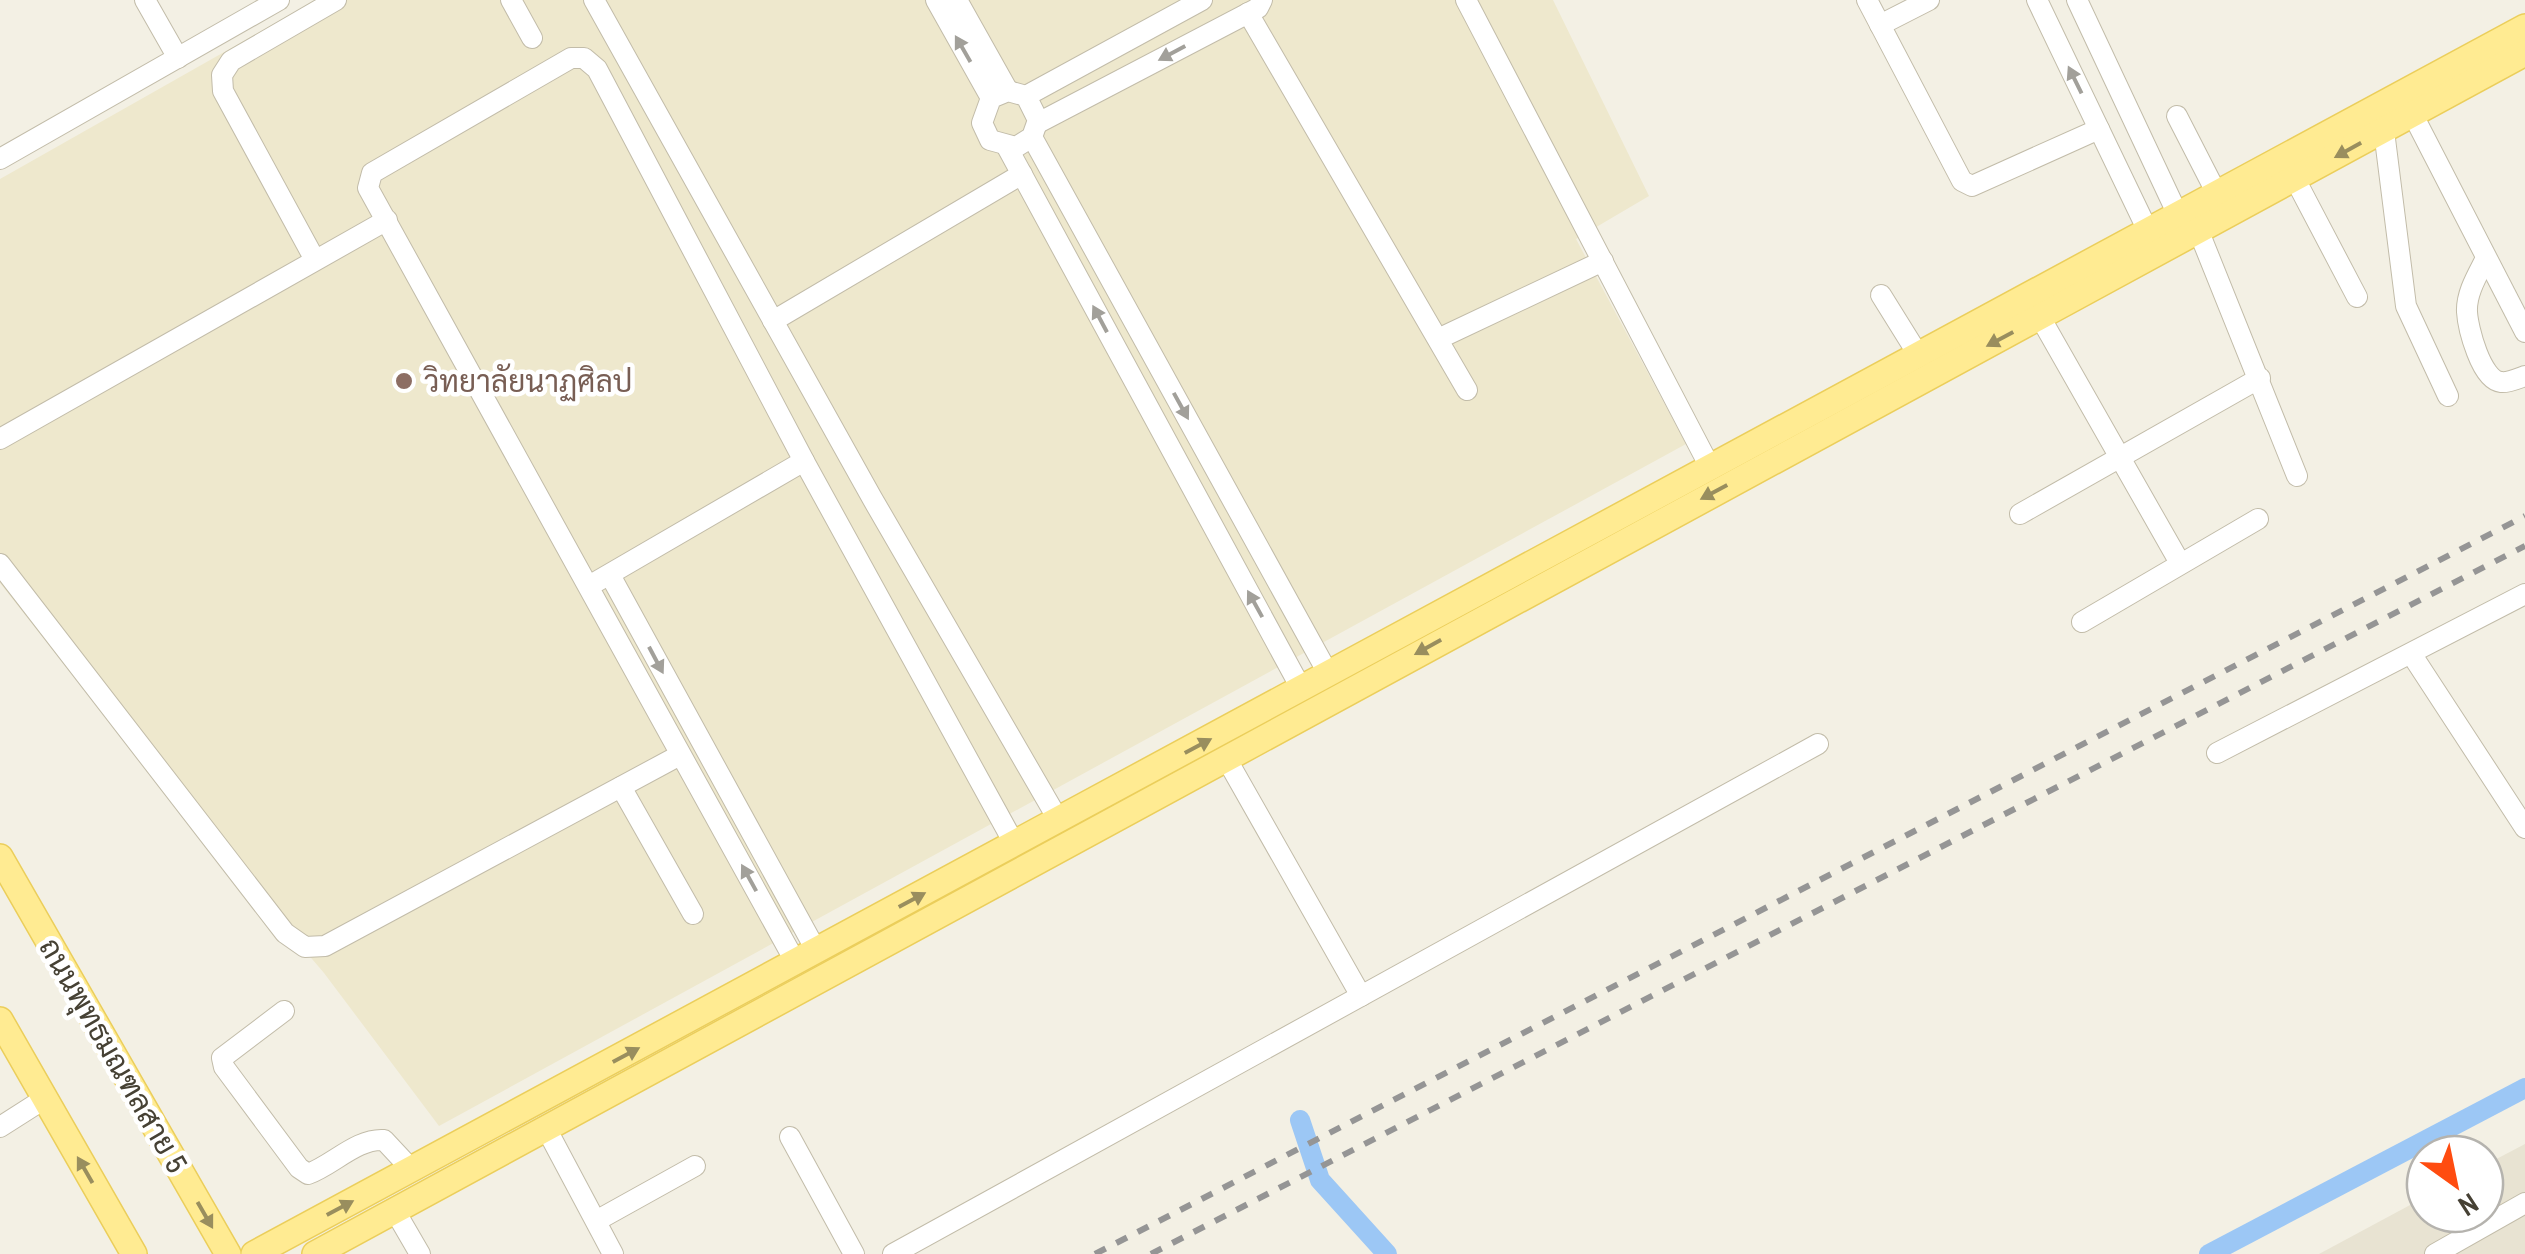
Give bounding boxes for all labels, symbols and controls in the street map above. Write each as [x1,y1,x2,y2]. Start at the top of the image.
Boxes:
one-way arrow [955,35,973,63]
one-way arrow [1157,44,1186,61]
one-way arrow [2067,66,2084,95]
one-way arrow [2333,142,2362,159]
one-way arrow [1092,304,1109,333]
one-way arrow [1986,330,2015,347]
place label: วิทยาลัยนาฏศิลป [423,361,632,402]
marker: วิทยาลัยนาฏศิลป [393,370,415,392]
one-way arrow [1172,392,1189,421]
one-way arrow [1699,483,1728,500]
one-way arrow [1247,590,1264,619]
one-way arrow [1414,637,1442,655]
one-way arrow [647,646,664,675]
one-way arrow [1184,738,1213,755]
one-way arrow [740,863,757,892]
one-way arrow [898,892,927,909]
street label: ถนนพุทธมณฑลสาย 5 [29,930,198,1181]
one-way arrow [612,1046,641,1063]
north arrow [2405,1134,2505,1234]
one-way arrow [77,1155,94,1184]
text: N [2451,1185,2486,1225]
one-way arrow [325,1200,354,1217]
one-way arrow [196,1201,213,1229]

